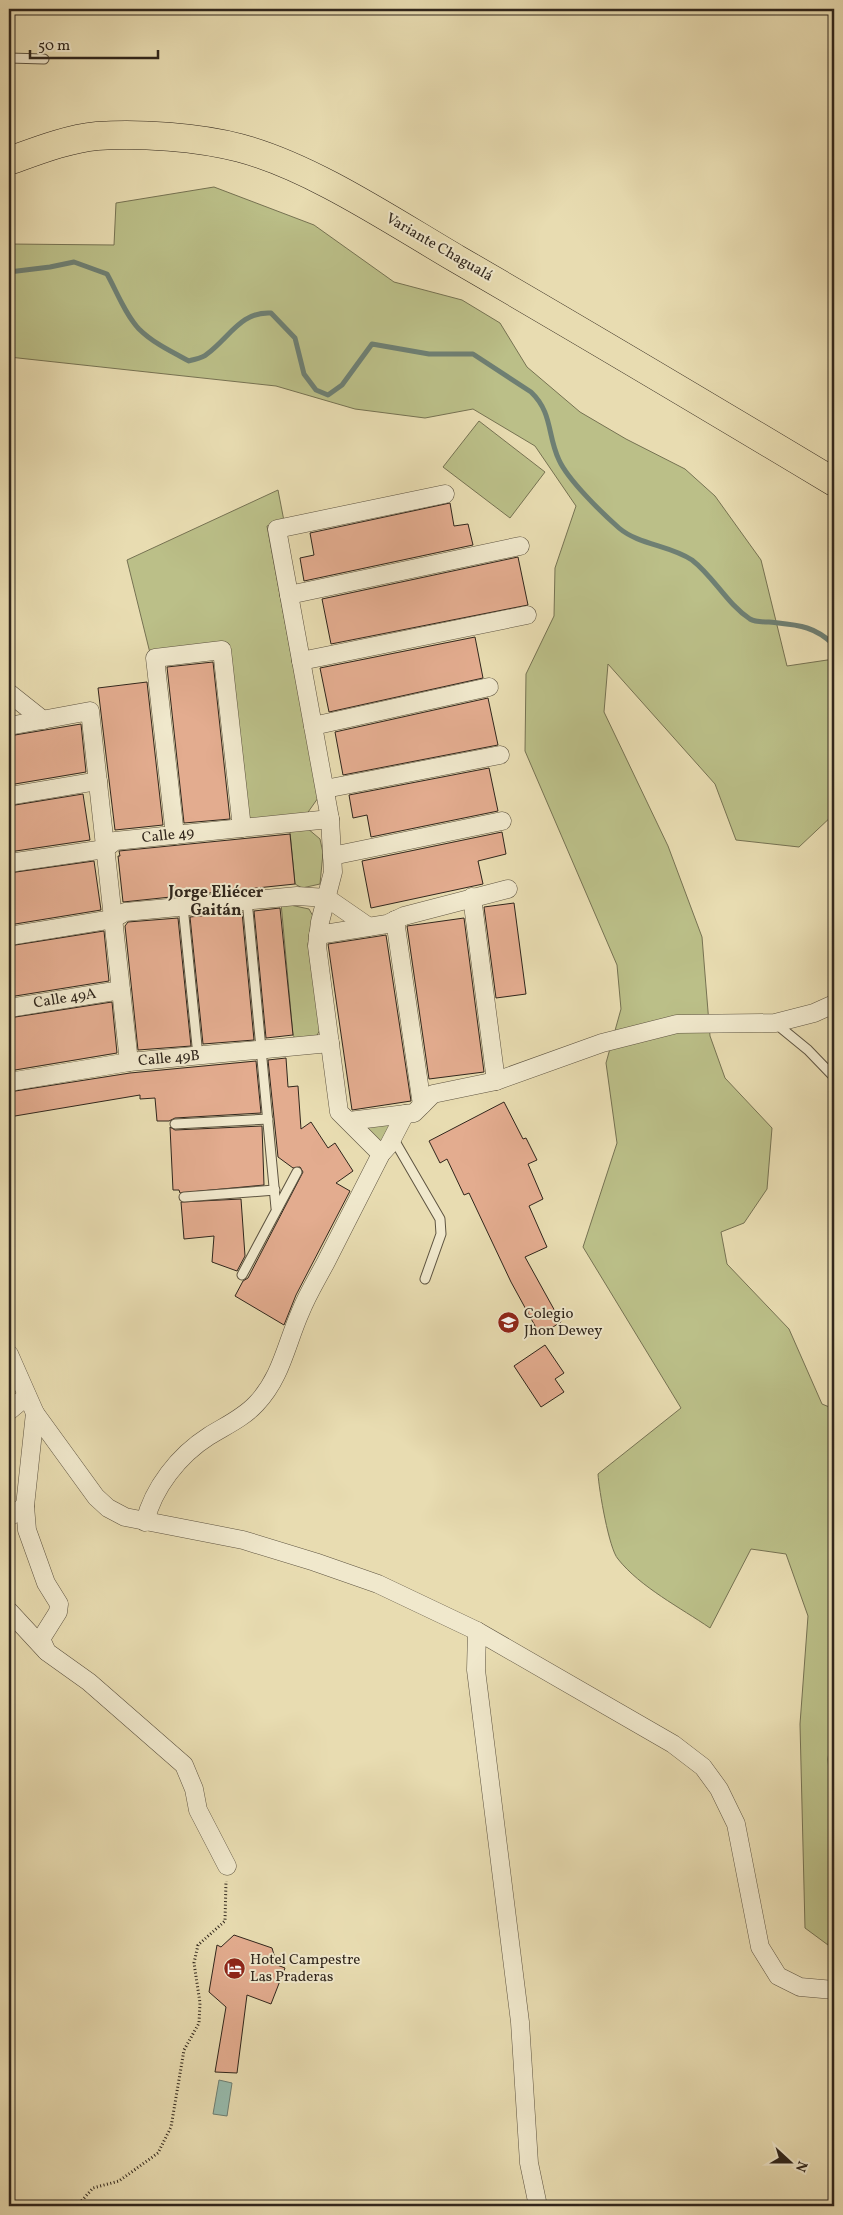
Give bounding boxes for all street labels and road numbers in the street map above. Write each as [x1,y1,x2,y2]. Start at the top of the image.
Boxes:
street label: Variante Chagualá [382,209,496,287]
street label: Calle 49 [141,823,195,849]
street label: Calle 49A [32,984,98,1014]
street label: Calle 49B [137,1046,201,1072]

